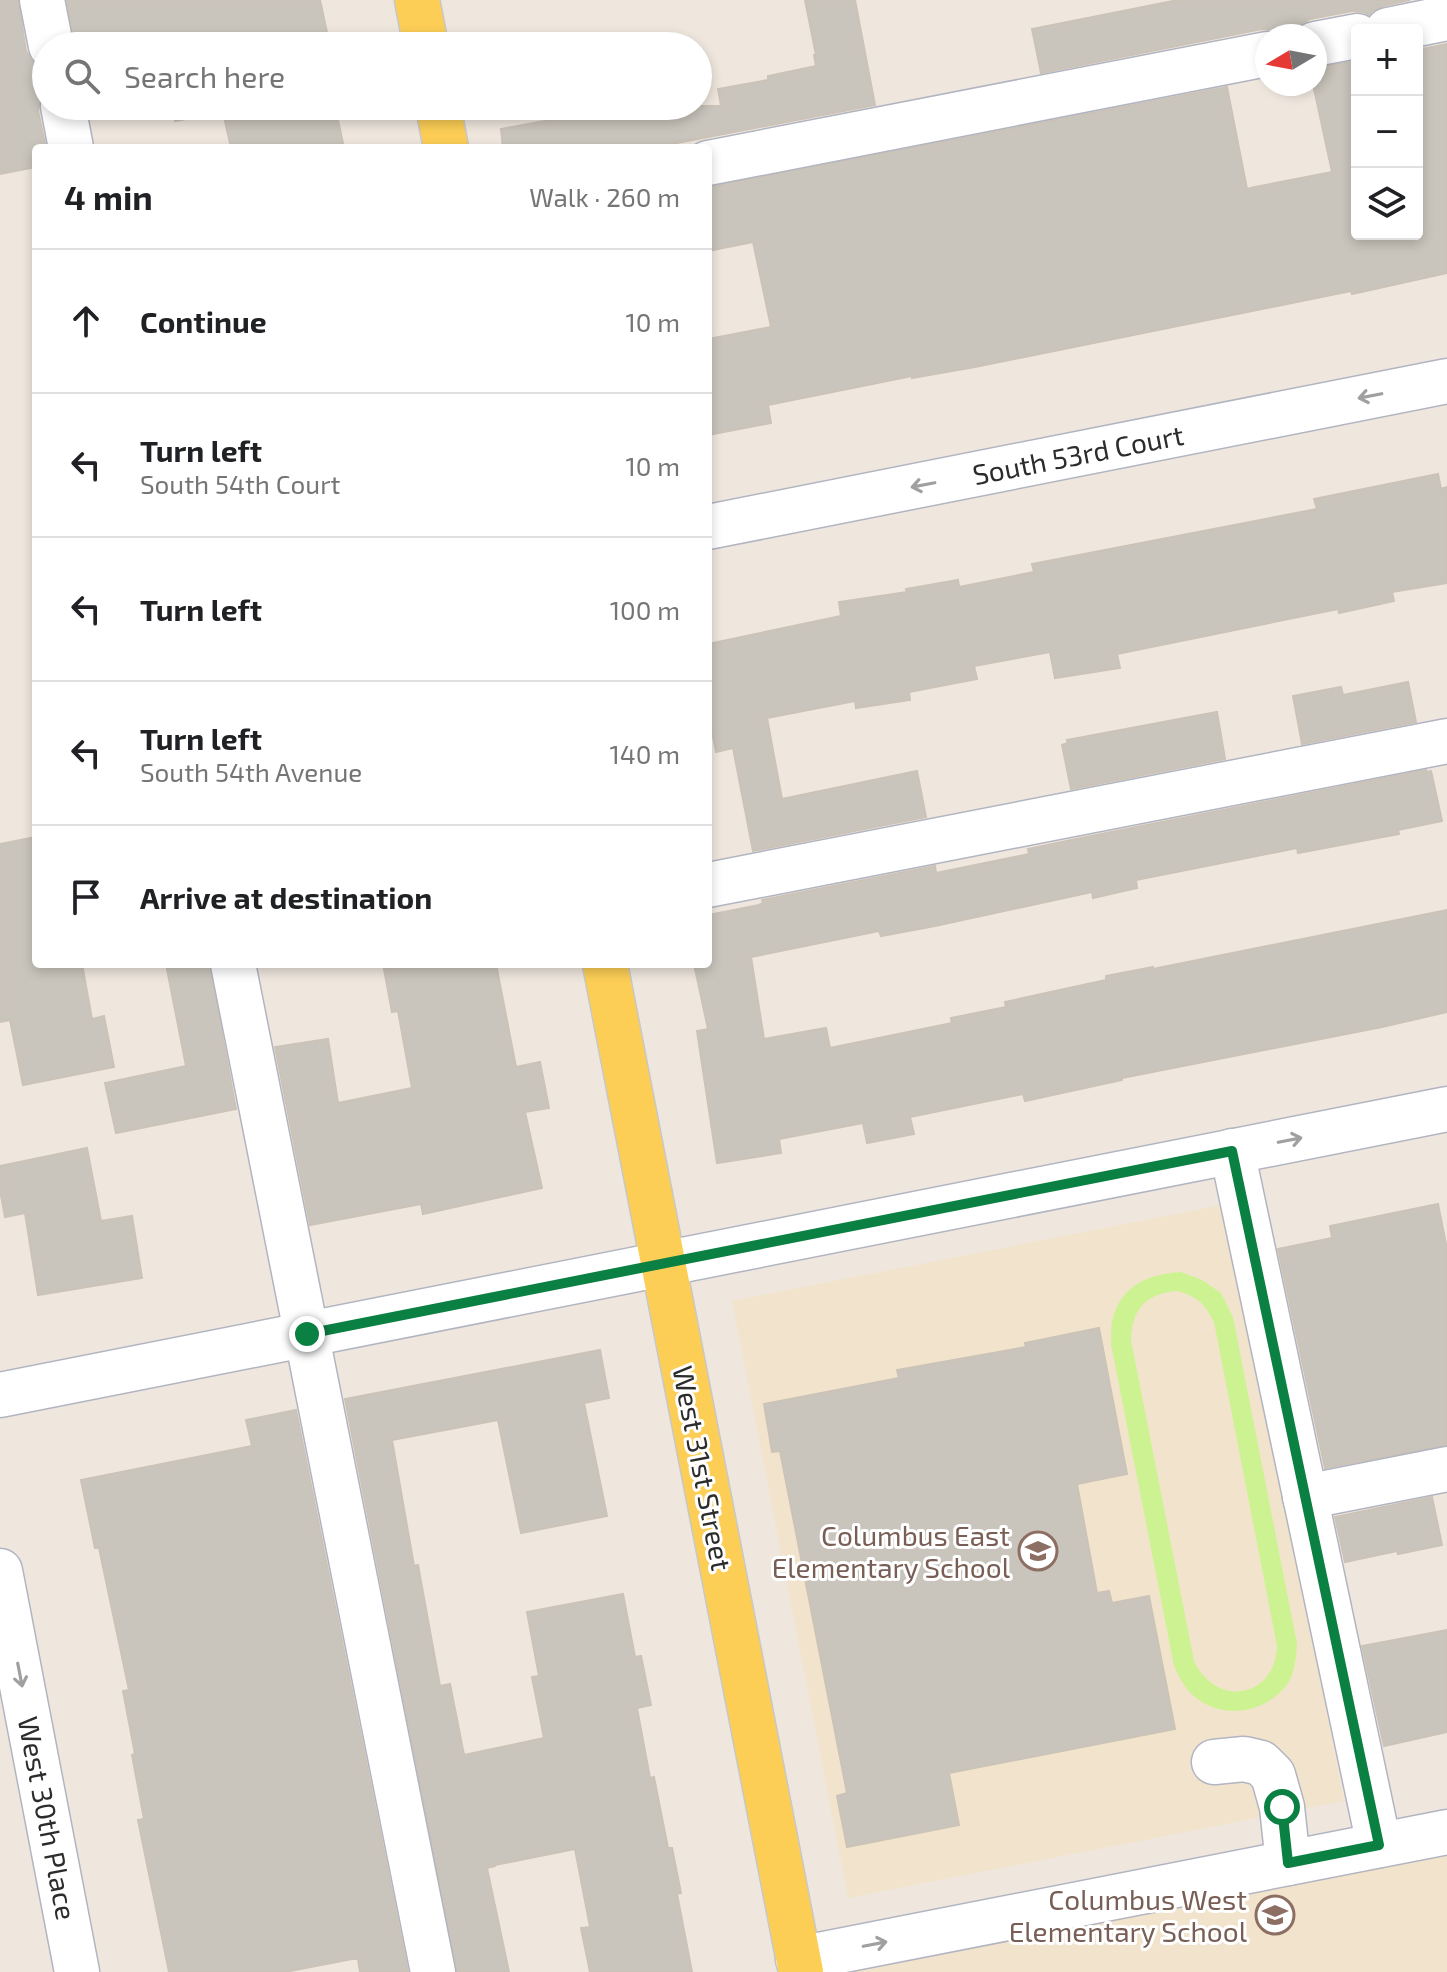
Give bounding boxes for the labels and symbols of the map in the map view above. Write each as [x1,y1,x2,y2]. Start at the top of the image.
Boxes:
north arrow [1255,24,1327,96]
one-way arrow [1358,389,1384,404]
street label: South 53rd Court [970,417,1186,491]
one-way arrow [911,478,936,493]
one-way arrow [1276,1132,1302,1147]
route end [289,1316,325,1352]
street label: West 31st Street [666,1363,740,1573]
place label: Columbus East Elementary School [772,1518,1011,1584]
school or university icon: Columbus East Elementary School [1017,1530,1059,1572]
one-way arrow [13,1661,28,1687]
street label: West 30th Place [12,1713,84,1923]
route start [1264,1789,1300,1825]
place label: Columbus West Elementary School [1009,1882,1248,1948]
school or university icon: Columbus West Elementary School [1254,1894,1296,1936]
one-way arrow [861,1936,887,1951]

